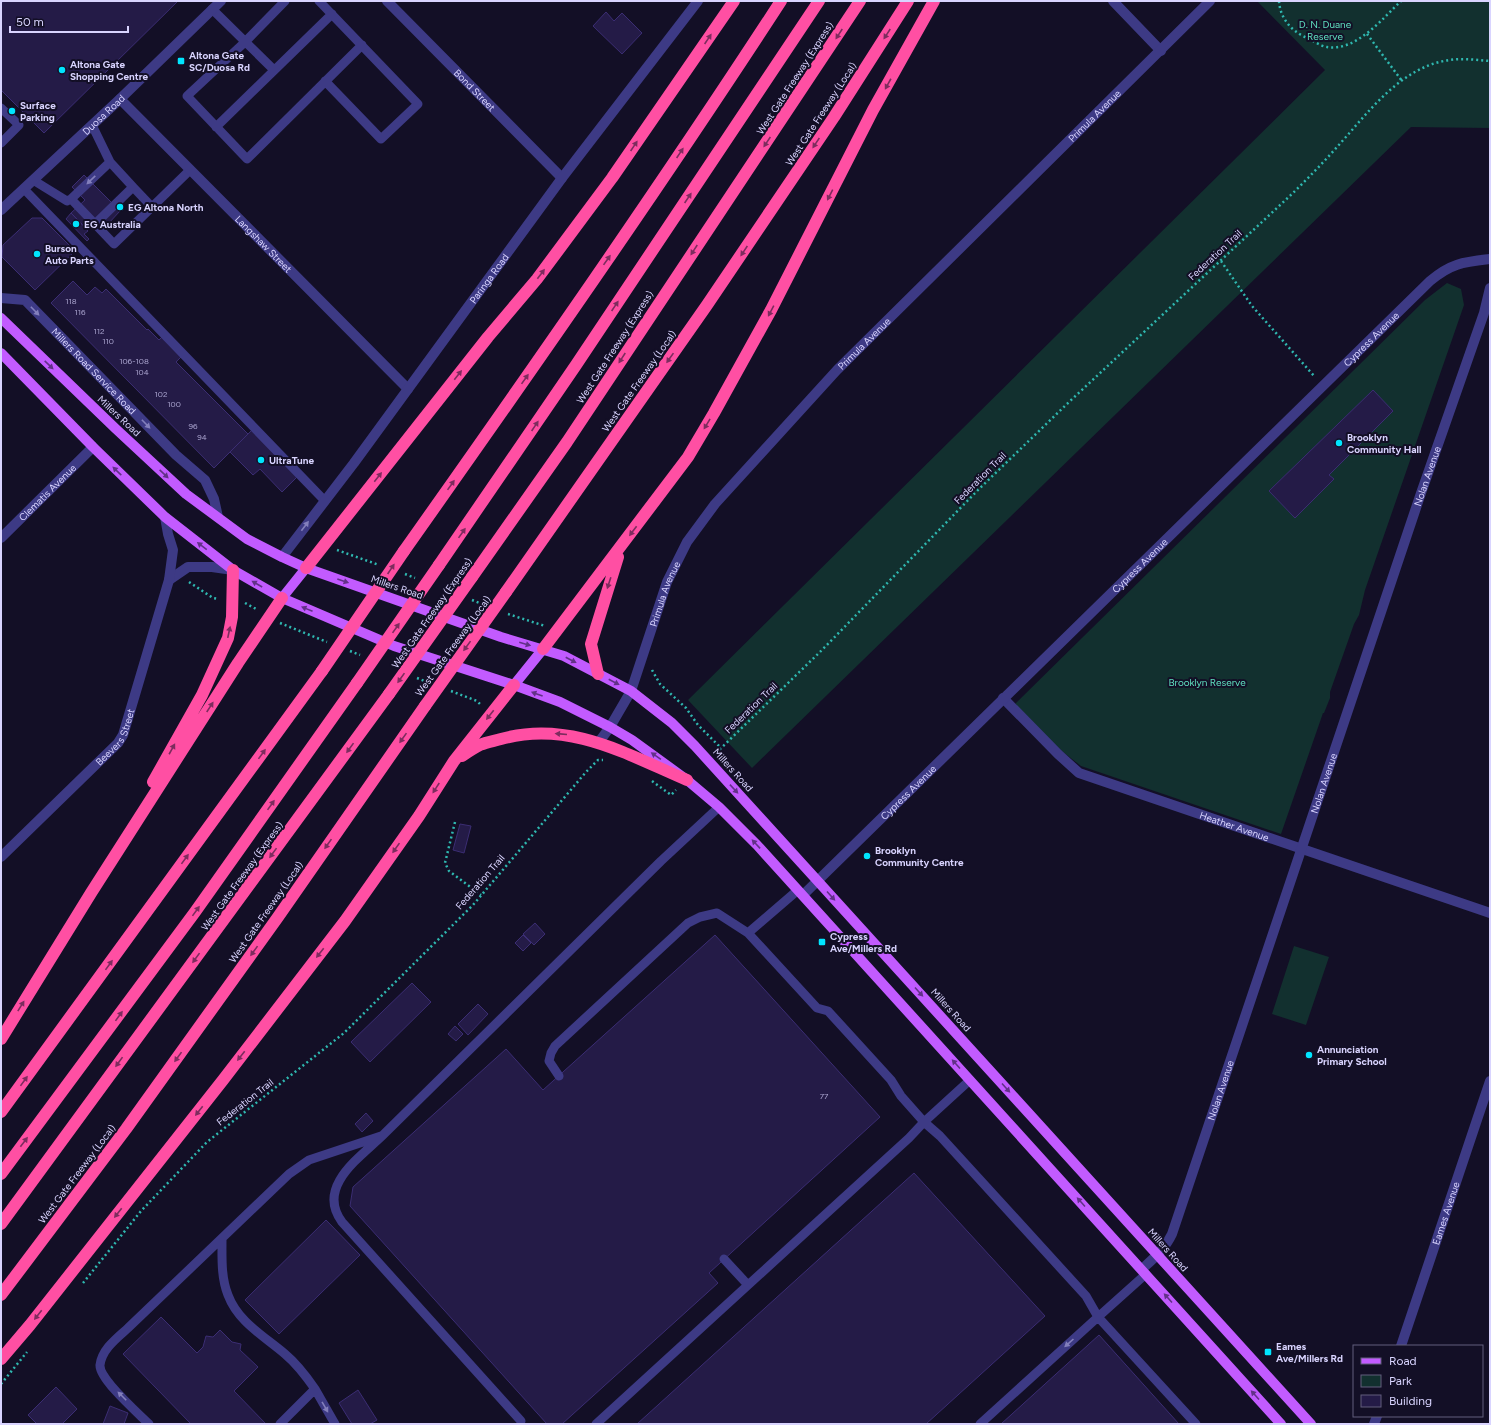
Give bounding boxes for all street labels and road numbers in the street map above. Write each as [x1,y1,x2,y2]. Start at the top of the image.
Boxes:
street label: West Gate Freeway (Express) [754,19,836,137]
street label: West Gate Freeway (Local) [783,60,859,168]
street label: Bond Street [451,66,499,114]
street label: Primula Avenue [1065,86,1124,145]
street label: Duosa Road [79,91,128,138]
street label: Langshaw Street [233,212,295,275]
street label: Federation Trail [1185,227,1245,283]
street label: Paringa Road [466,251,511,306]
street label: West Gate Freeway (Express) [574,288,656,406]
street label: Cypress Avenue [1340,308,1402,369]
street label: Primula Avenue [835,314,893,372]
street label: Millers Road Service Road [50,325,138,417]
street label: West Gate Freeway (Local) [599,328,679,434]
street label: Millers Road [95,393,143,439]
street label: Nolan Avenue [1411,444,1444,508]
street label: Federation Trail [951,449,1009,507]
street label: Clematis Avenue [16,461,79,524]
street label: Cypress Avenue [1109,535,1171,596]
street label: West Gate Freeway (Express) [389,555,475,671]
street label: Primula Avenue [646,558,683,628]
street label: Millers Road [369,572,425,602]
street label: West Gate Freeway (Local) [412,593,494,699]
street label: Federation Trail [722,679,780,737]
street label: Beevers Street [92,707,137,768]
street label: Millers Road [710,746,756,795]
street label: Nolan Avenue [1307,751,1340,815]
street label: Cypress Avenue [877,762,939,822]
street label: Heather Avenue [1198,808,1271,844]
street label: West Gate Freeway (Express) [198,819,286,933]
street label: Federation Trail [453,852,507,912]
street label: West Gate Freeway (Local) [226,859,306,965]
street label: Millers Road [928,986,974,1035]
street label: Nolan Avenue [1204,1058,1237,1122]
street label: Federation Trail [214,1076,276,1128]
street label: West Gate Freeway (Local) [35,1122,119,1226]
street label: Eames Avenue [1429,1179,1462,1247]
street label: Millers Road [1145,1226,1191,1275]

